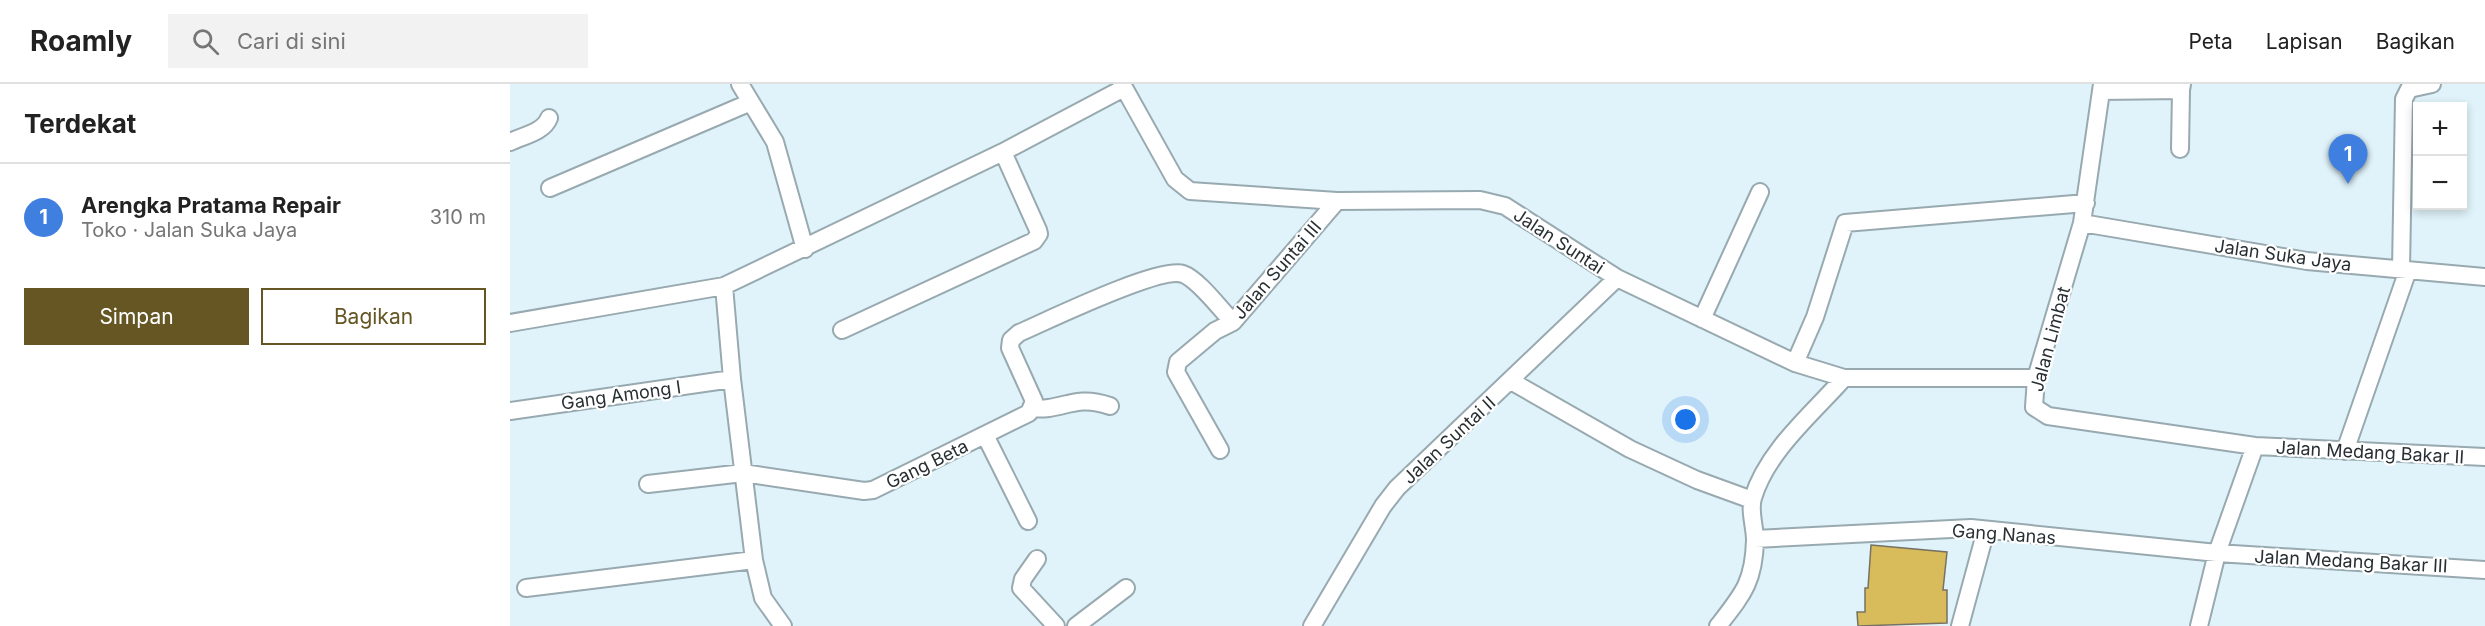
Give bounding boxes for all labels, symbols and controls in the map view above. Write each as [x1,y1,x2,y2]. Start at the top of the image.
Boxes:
search box [168,14,588,68]
text: Roamly [30,24,132,58]
icon: search [189,25,222,58]
text: Cari di sini [237,28,346,54]
text: Peta [2189,29,2233,54]
text: Lapisan [2266,29,2343,54]
text: Bagikan [2376,29,2455,54]
map controls [2413,102,2467,210]
button: + [2413,102,2467,156]
text: Terdekat [24,108,136,139]
pin: 1 [2328,135,2368,184]
button: − [2413,156,2467,210]
text: Arengka Pratama Repair [81,192,341,218]
street label: Jalan Suntai [1510,204,1608,278]
text: 1 [39,205,48,229]
text: 310 m [430,205,486,229]
street label: Jalan Suntai III [1229,217,1325,323]
text: Toko · Jalan Suka Jaya [81,218,297,242]
street label: Jalan Suka Jaya [2213,235,2353,275]
street label: Jalan Limbat [2026,284,2074,394]
button: Simpan [24,288,249,345]
button: Bagikan [261,288,486,345]
street label: Gang Among I [560,376,682,414]
street label: Jalan Suntai II [1398,392,1500,488]
your location [1671,405,1700,434]
street label: Gang Beta [883,435,971,493]
street label: Jalan Medang Bakar II [2275,437,2465,467]
street label: Gang Nanas [1951,520,2057,548]
street label: Jalan Medang Bakar III [2254,545,2448,577]

